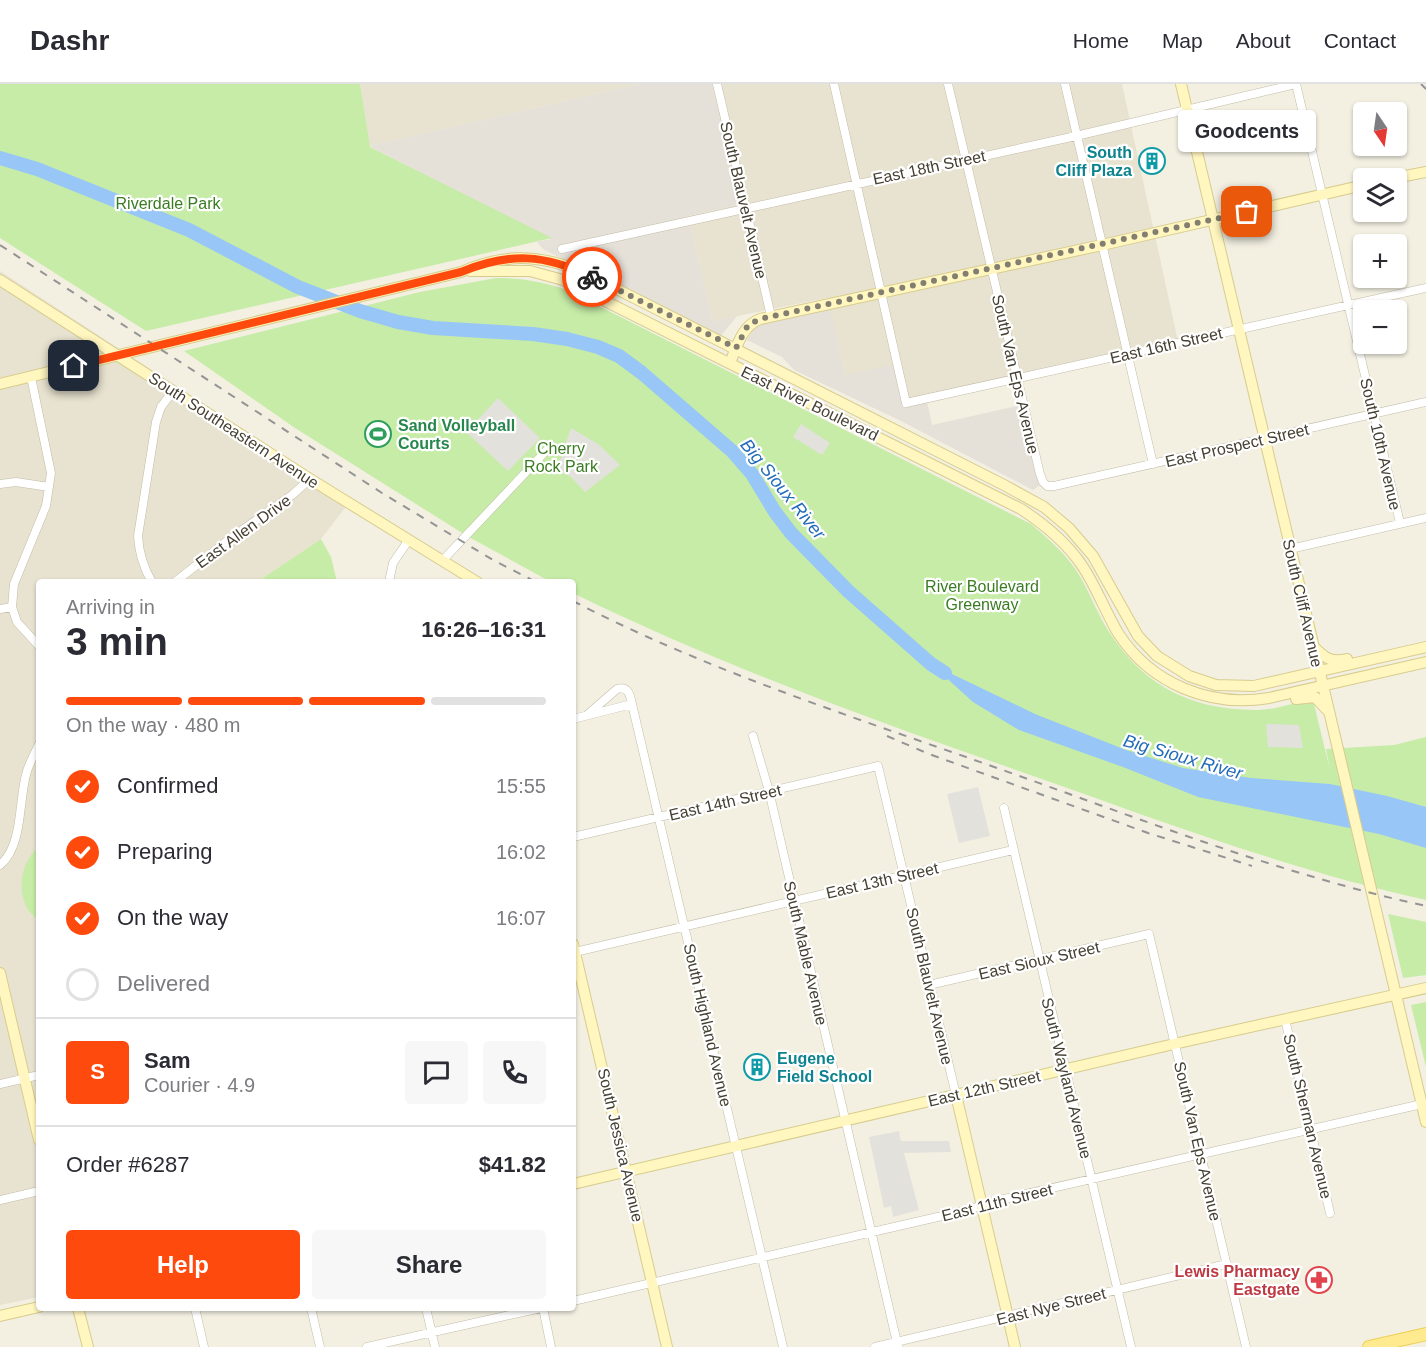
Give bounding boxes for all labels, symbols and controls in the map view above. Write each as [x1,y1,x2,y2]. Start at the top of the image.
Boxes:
text: Dashr [30,25,109,56]
text: Home [1073,29,1129,52]
text: Map [1162,29,1203,52]
text: About [1236,29,1291,52]
text: Contact [1324,29,1396,52]
north arrow [1353,102,1407,156]
map controls [1353,102,1407,354]
callout: Goodcents [1178,110,1316,152]
street label: South Blauvelt Avenue [717,120,770,280]
text: Goodcents [1195,120,1299,142]
place label: South Cliff Plaza [1056,144,1132,179]
building icon: South Cliff Plaza [1137,146,1167,176]
street label: East 18th Street [871,147,988,188]
button: layers [1353,168,1407,222]
pin [1221,186,1272,237]
park label: Riverdale Park [116,195,221,212]
icon: bag [1230,195,1263,228]
button: + [1353,234,1407,288]
courier [562,247,622,307]
icon: bike [576,261,609,294]
street label: South Van Eps Avenue [989,293,1042,456]
button: − [1353,300,1407,354]
street label: East 16th Street [1108,324,1224,367]
pin [48,340,99,391]
icon: home [57,349,90,382]
street label: East River Boulevard [739,363,881,444]
street label: South Southeastern Avenue [146,369,322,492]
street label: South 10th Avenue [1357,376,1404,512]
place label: Sand Volleyball Courts [398,417,515,452]
sports icon: Sand Volleyball Courts [363,419,393,449]
street label: East Prospect Street [1164,421,1311,470]
water label: Big Sioux River [737,435,830,544]
park label: Cherry Rock Park [524,440,599,475]
street label: East Allen Drive [193,491,294,571]
street label: South Cliff Avenue [1279,537,1326,669]
park label: River Boulevard Greenway [925,578,1039,613]
text: Arriving in [66,596,155,618]
text: 16:26–16:31 [421,617,546,642]
text: 3 min [66,620,168,663]
text: On the way · 480 m [66,714,241,736]
water label: Big Sioux River [1121,730,1246,784]
icon: check [66,770,99,803]
text: Confirmed [117,773,218,798]
text: 15:55 [496,775,546,797]
street label: East 14th Street [667,781,783,824]
icon: check [66,836,99,869]
text: Preparing [117,839,212,864]
text: 16:02 [496,841,546,863]
street label: East 13th Street [824,859,940,902]
street label: South Mable Avenue [781,879,830,1027]
icon: check [66,902,99,935]
text: On the way [117,905,228,930]
street label: South Blauvelt Avenue [903,906,956,1066]
text: 16:07 [496,907,546,929]
street label: East Sioux Street [977,938,1102,983]
street label: South Highland Avenue [680,942,735,1108]
text: Delivered [117,971,210,996]
street label: South Wayland Avenue [1038,996,1095,1161]
street label: South Sherman Avenue [1280,1032,1335,1200]
button: chat [405,1041,468,1104]
button: phone [483,1041,546,1104]
text: Sam [144,1048,190,1073]
place label: Eugene Field School [777,1050,872,1085]
building icon: Eugene Field School [742,1052,772,1082]
text: S [90,1059,105,1084]
street label: South Van Eps Avenue [1171,1060,1224,1223]
street label: South Jessica Avenue [595,1067,646,1224]
street label: East 12th Street [926,1067,1042,1110]
text: Courier · 4.9 [144,1074,255,1096]
text: Order #6287 [66,1152,190,1177]
text: $41.82 [479,1152,546,1177]
street label: East 11th Street [940,1180,1055,1224]
button: Help [66,1230,300,1299]
button: Share [312,1230,546,1299]
place label: Lewis Pharmacy Eastgate [1175,1263,1300,1298]
pharmacy icon: Lewis Pharmacy Eastgate [1304,1265,1334,1295]
street label: East Nye Street [995,1285,1108,1328]

